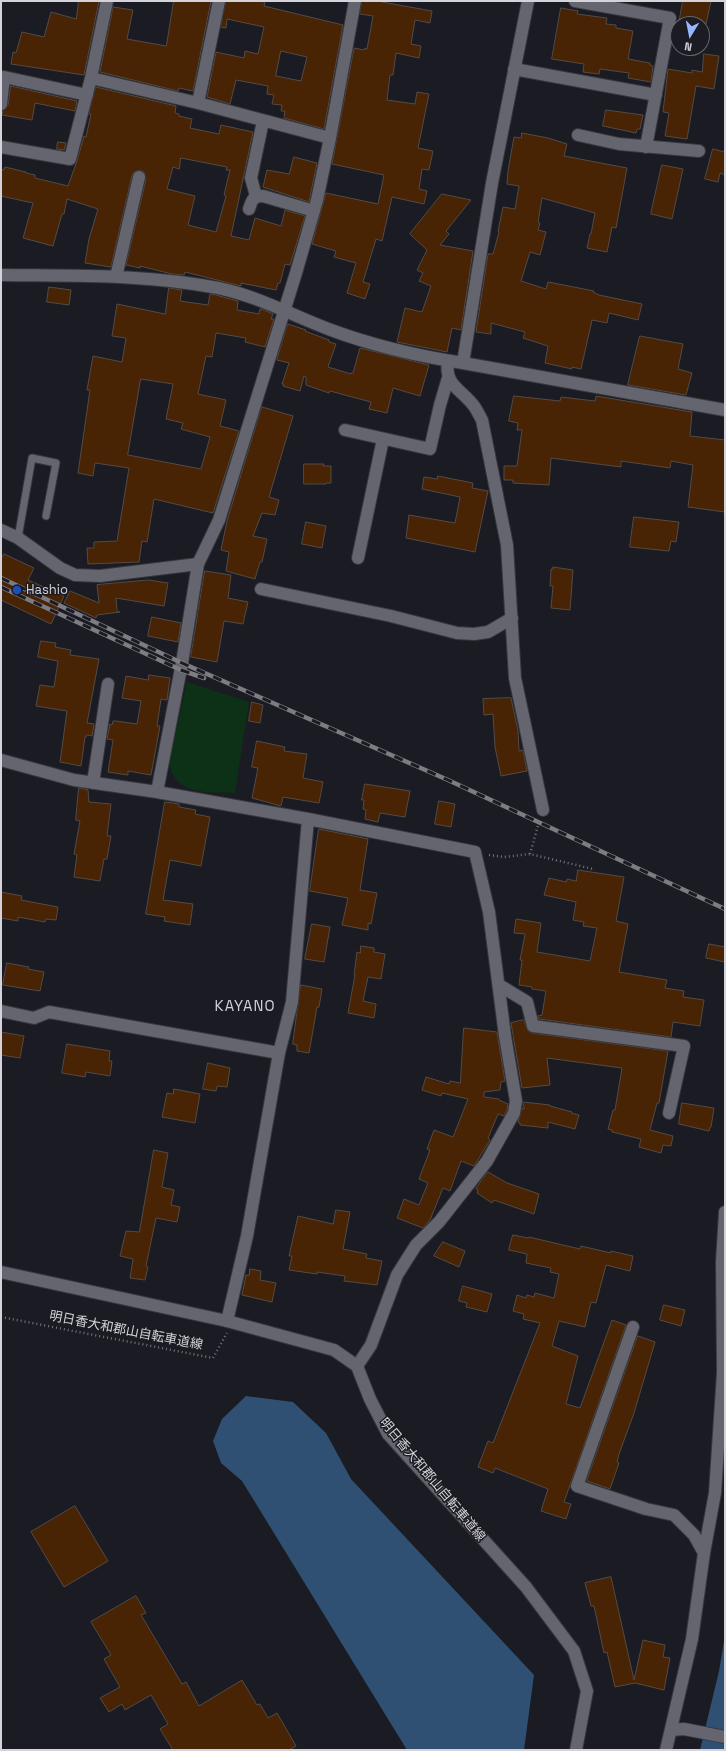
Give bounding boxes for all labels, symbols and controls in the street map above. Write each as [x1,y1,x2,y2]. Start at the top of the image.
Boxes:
north arrow [670,16,710,56]
text: N [683,39,693,54]
place label: Hashio [26,582,68,598]
marker: Hashio [11,584,23,596]
district label: KAYANO [215,998,275,1016]
street label: 明日香大和郡山自転車道線 [48,1308,204,1354]
street label: 明日香大和郡山自転車道線 [376,1415,488,1545]

